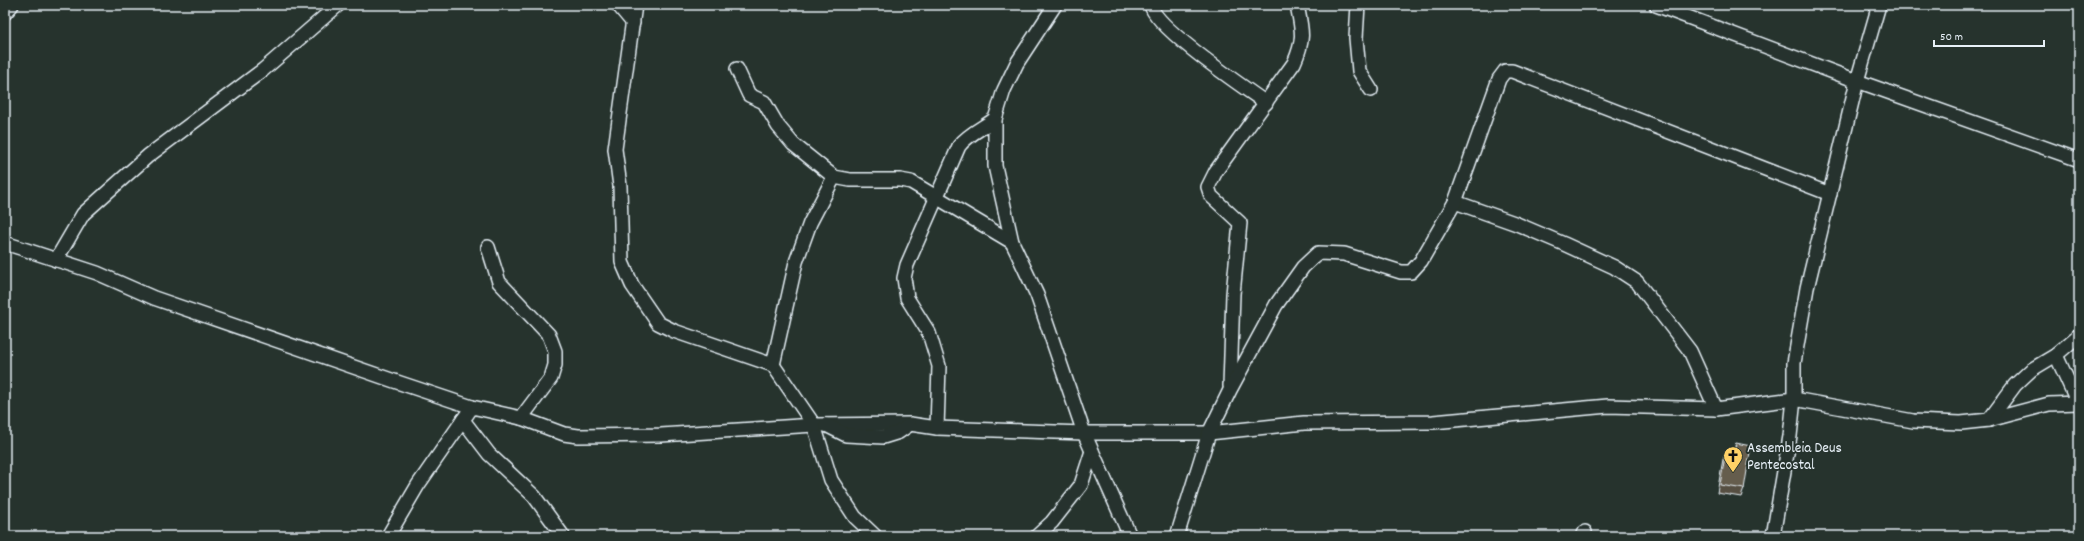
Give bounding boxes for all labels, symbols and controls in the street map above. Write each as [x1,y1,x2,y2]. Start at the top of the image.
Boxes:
scale bar [1934,22,2044,48]
text: 50 m [1940,29,1963,46]
place label: Assembleia Deus Pentecostal [1747,438,1842,477]
church icon: Assembleia Deus Pentecostal [1722,445,1744,473]

